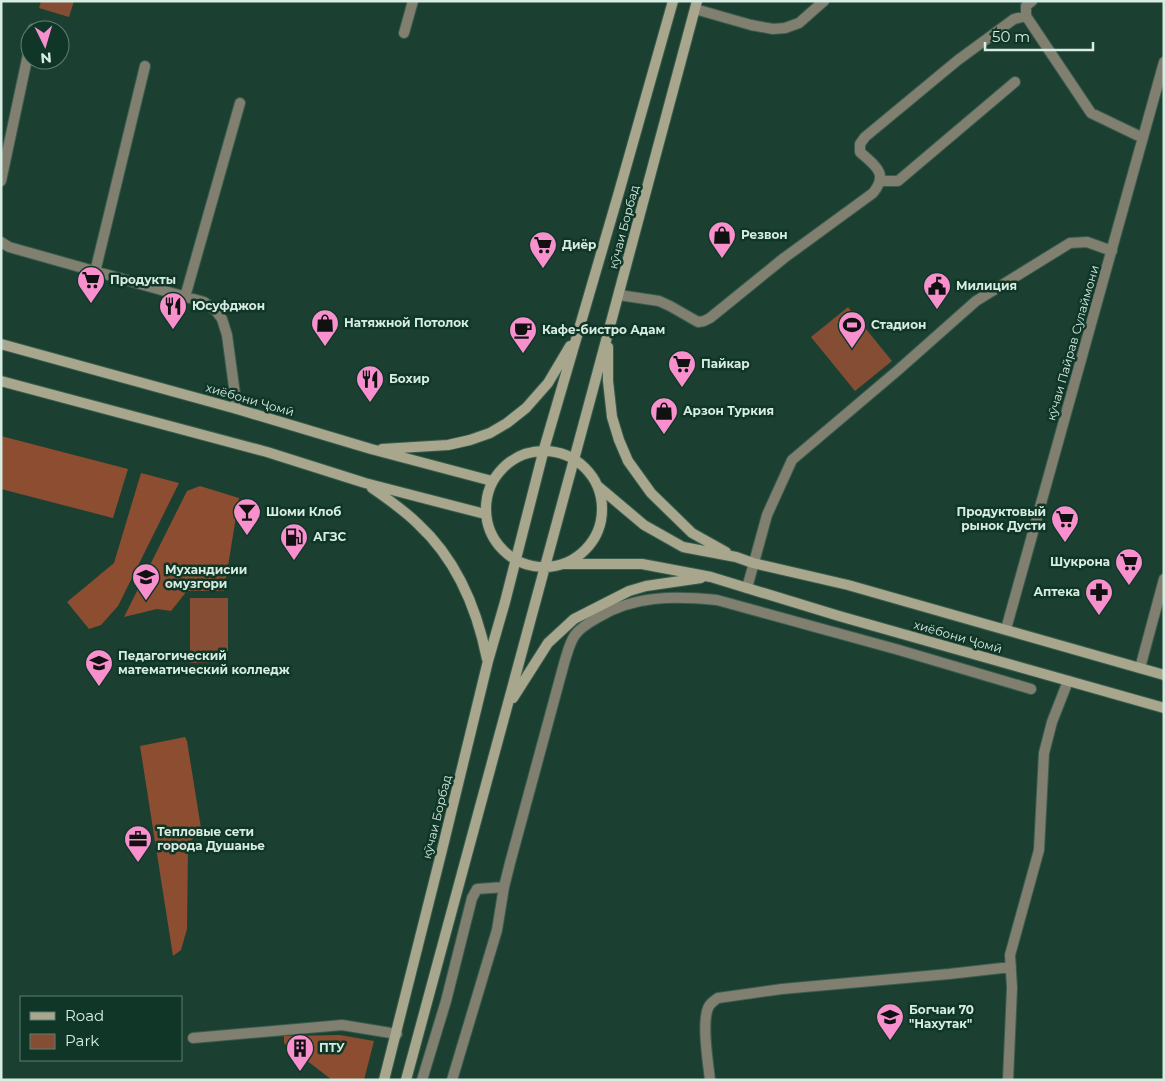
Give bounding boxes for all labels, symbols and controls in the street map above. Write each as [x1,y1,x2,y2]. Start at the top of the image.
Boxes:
north arrow [20,20,70,70]
scale bar [985,20,1092,52]
text: 50 m [992,27,1030,46]
text: N [40,48,53,67]
street label: кӯчаи Борбад [605,183,642,270]
shop icon: Резвон [707,220,737,259]
place label: Резвон [741,227,788,242]
supermarket icon: Диëр [528,230,558,269]
place label: Диëр [562,237,596,252]
street label: кӯчаи Пайрав Сулаймони [1043,263,1102,422]
supermarket icon: Продукты [76,265,106,304]
public building icon: Милиция [922,271,952,310]
place label: Продукты [110,272,176,287]
place label: Милиция [956,278,1017,293]
restaurant icon: Юсуфджон [158,291,188,330]
place label: Юсуфджон [192,298,265,313]
shop icon: Натяжной Потолок [310,308,340,347]
sports icon: Стадион [837,310,867,349]
place label: Натяжной Потолок [344,315,469,330]
cafe icon: Кафе-бистро Адам [508,315,538,354]
place label: Стадион [871,317,926,332]
place label: Кафе-бистро Адам [542,322,665,337]
supermarket icon: Пайкар [667,349,697,388]
place label: Пайкар [701,356,750,371]
restaurant icon: Бохир [355,364,385,403]
place label: Бохир [389,371,429,386]
street label: хиёбони Ҷомӣ [204,380,296,419]
shop icon: Арзон Туркия [649,396,679,435]
place label: Арзон Туркия [683,403,774,418]
bar icon: Шоми Клоб [232,497,262,536]
place label: Шоми Клоб [266,504,341,519]
place label: Продуктовый рынок Дусти [956,504,1046,533]
supermarket icon: Продуктовый рынок Дусти [1050,504,1080,543]
fuel station icon: АГЗС [279,522,309,561]
place label: АГЗС [313,529,347,544]
supermarket icon: Шукрона [1114,547,1144,586]
place label: Шукрона [1050,554,1110,569]
school or university icon: Мухандисии омузгори [131,562,161,601]
place label: Мухандисии омузгори [165,562,247,591]
pharmacy icon: Аптека [1084,577,1114,616]
place label: Аптека [1033,584,1080,599]
street label: хиёбони Ҷомӣ [912,617,1004,656]
school or university icon: Педагогический математический колледж [84,648,114,687]
place label: Педагогический математический колледж [118,648,290,677]
street label: кӯчаи Борбад [419,773,454,861]
office icon: Тепловые сети города Душанье [123,824,153,863]
place label: Тепловые сети города Душанье [157,824,265,853]
legend [20,996,182,1061]
school or university icon: Богчаи 70 "Нахутак" [875,1002,905,1041]
place label: Богчаи 70 "Нахутак" [909,1002,974,1031]
text: Road [65,1006,104,1025]
text: Park [65,1031,99,1050]
building icon: ПТУ [285,1033,315,1072]
place label: ПТУ [319,1040,345,1055]

